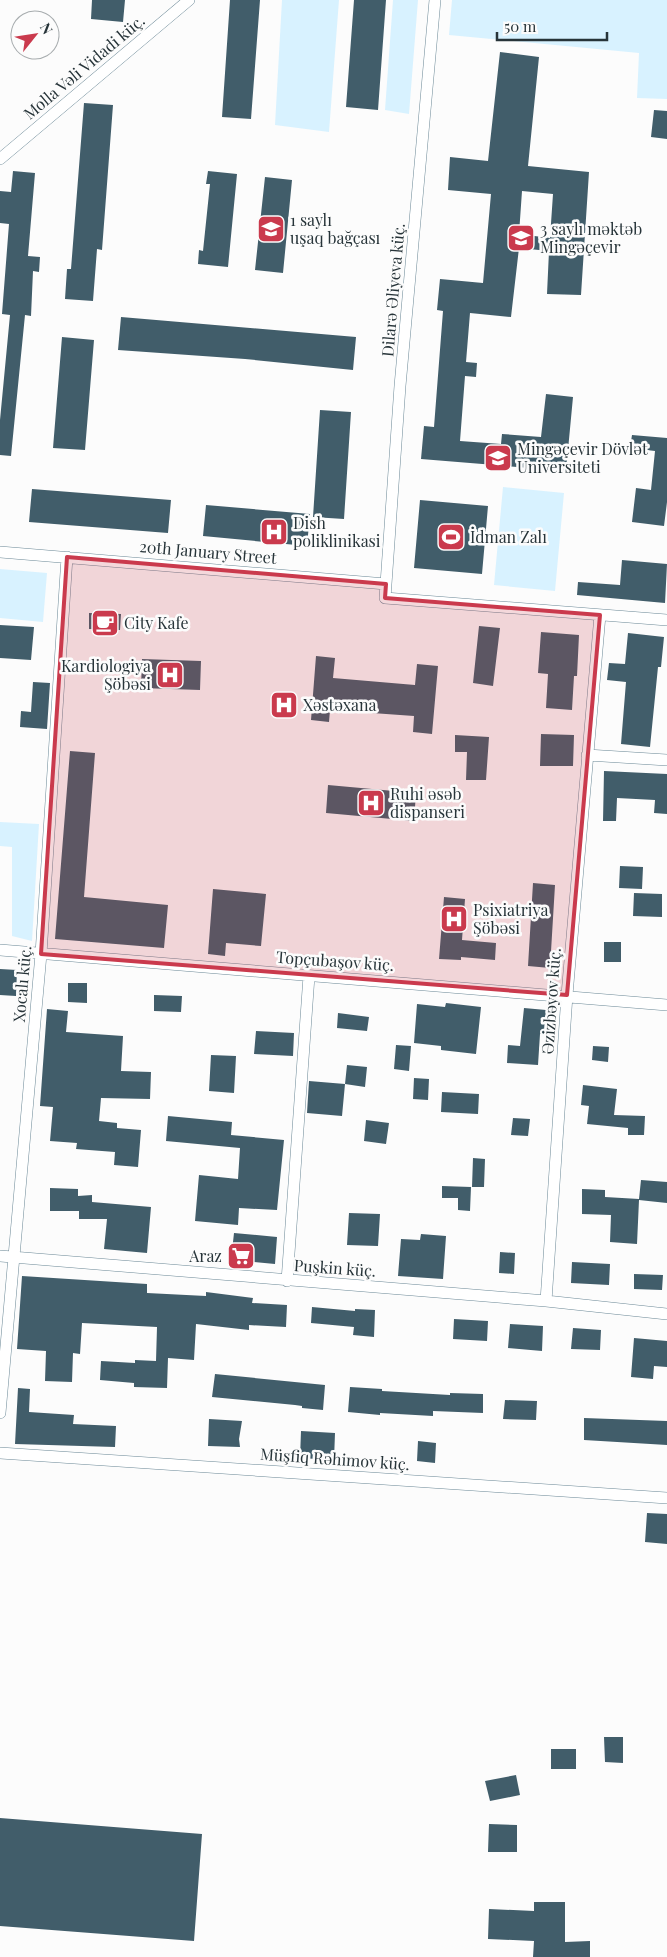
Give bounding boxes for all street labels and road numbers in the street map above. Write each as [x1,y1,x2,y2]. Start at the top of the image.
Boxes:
street label: Molla Vəli Vidadi küç. [19,10,149,124]
street label: Dilarə Əliyeva küç. [376,222,409,358]
street label: 20th January Street [139,535,278,568]
street label: Xocalı küç. [8,945,35,1023]
street label: Topçubaşov küç. [275,946,395,975]
street label: Əzizbəyov küç. [536,947,565,1055]
street label: Puşkin küç. [293,1254,377,1281]
street label: Müşfiq Rəhimov küç. [260,1443,411,1474]

